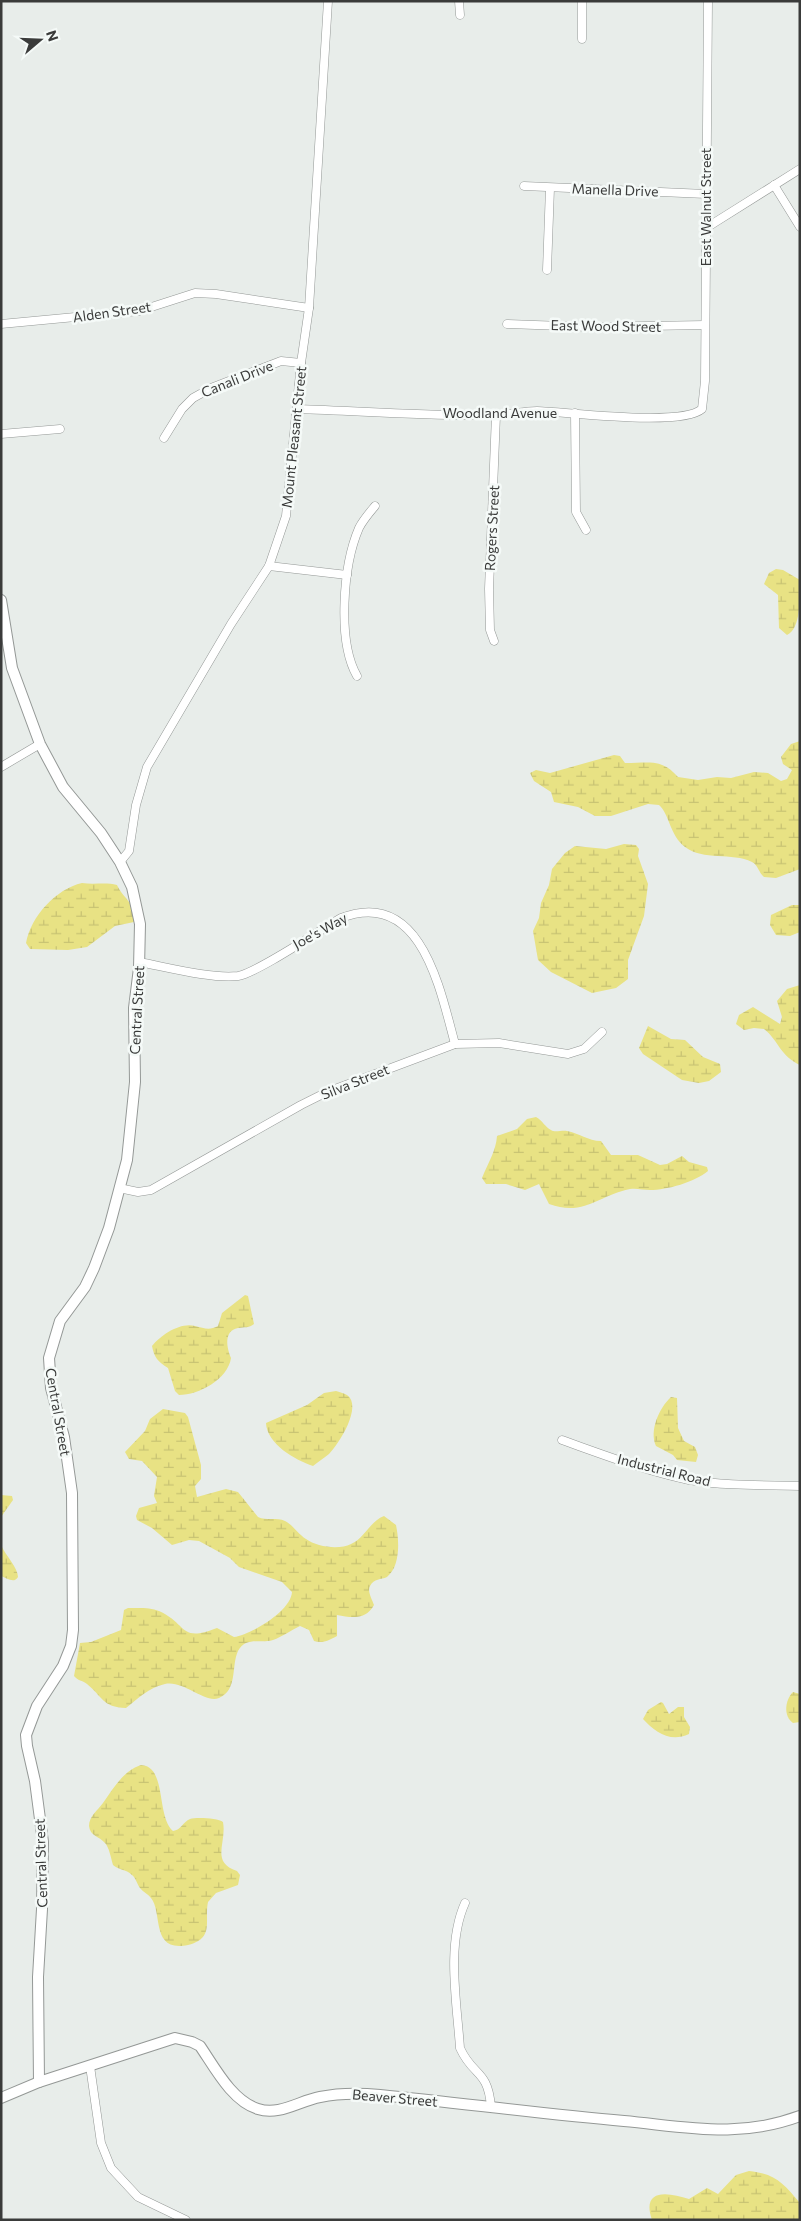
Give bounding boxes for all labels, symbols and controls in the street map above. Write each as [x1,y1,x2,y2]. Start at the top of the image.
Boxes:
north arrow [15,15,65,65]
text: N [43,28,63,43]
street label: East Walnut Street [697,147,714,266]
street label: Manella Drive [571,179,659,200]
street label: Alden Street [72,298,152,325]
street label: East Wood Street [550,316,662,335]
street label: Canali Drive [198,356,275,401]
street label: Mount Pleasant Street [278,365,309,509]
street label: Woodland Avenue [443,404,557,421]
street label: Rogers Street [481,484,502,571]
street label: Joe's Way [290,909,350,952]
street label: Central Street [126,965,147,1055]
street label: Silva Street [318,1060,392,1103]
street label: Central Street [42,1366,75,1458]
street label: Industrial Road [616,1450,712,1489]
street label: Central Street [30,1818,51,1908]
street label: Beaver Street [352,2085,439,2110]

